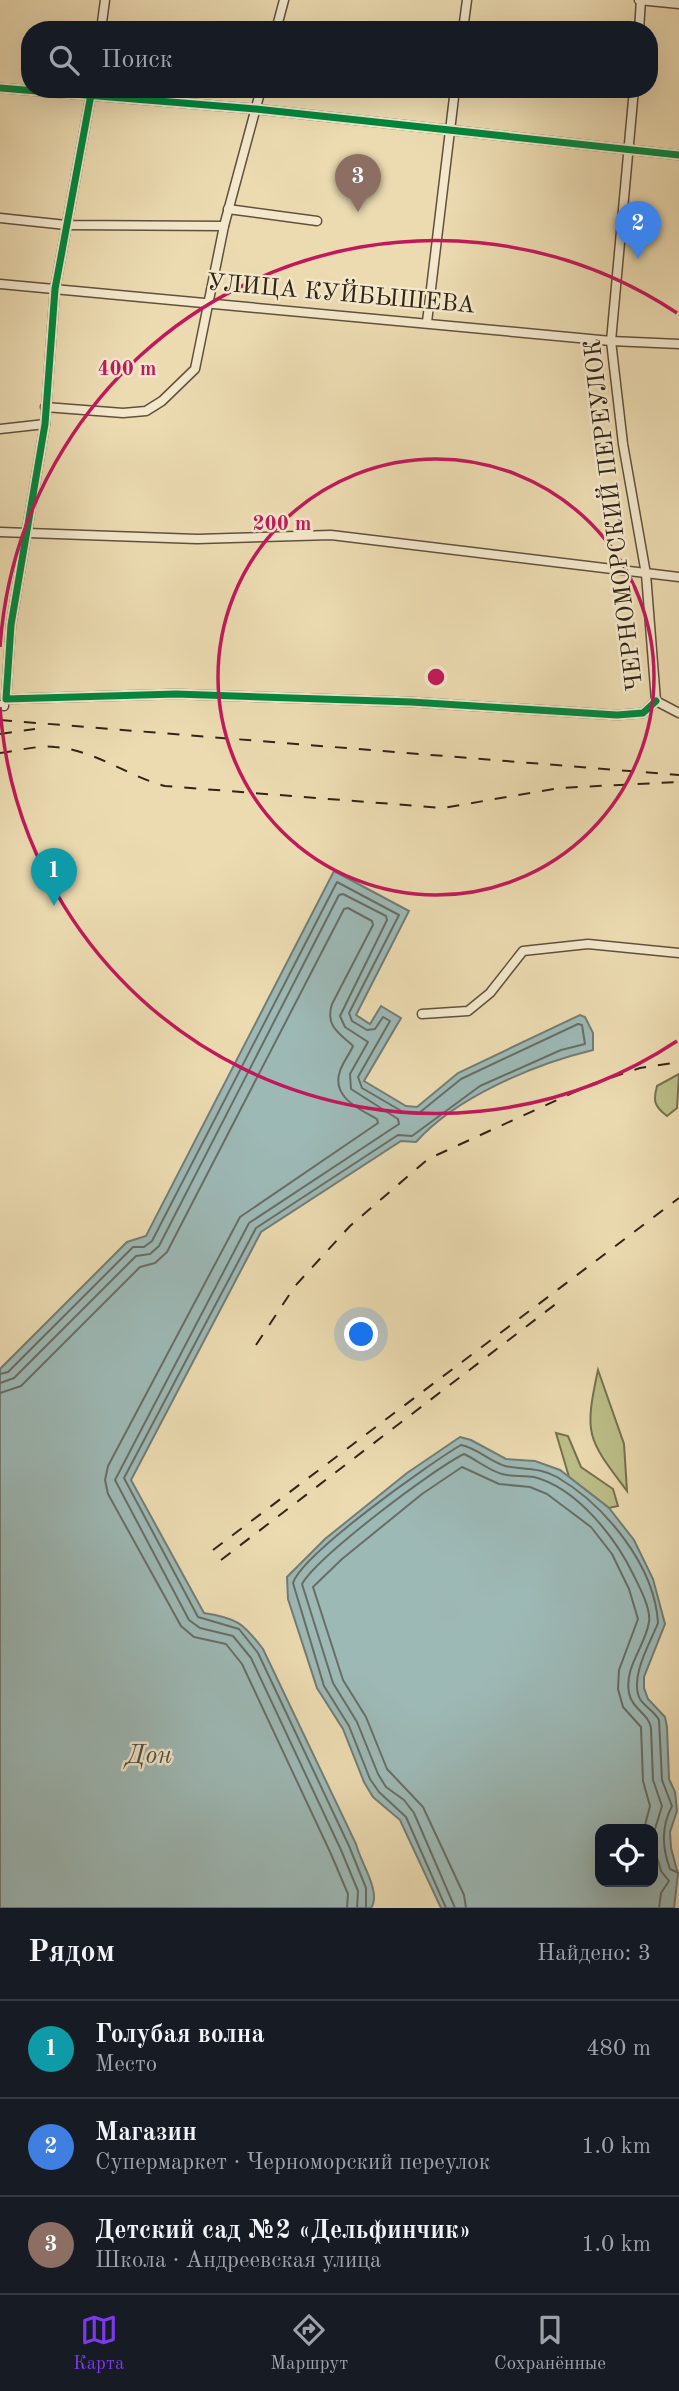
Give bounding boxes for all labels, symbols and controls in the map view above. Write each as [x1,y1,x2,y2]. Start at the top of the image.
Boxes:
search box [21,21,658,98]
icon: search [45,41,83,79]
text: Поиск [101,47,173,73]
pin: 3 [335,154,381,212]
pin: 2 [615,201,661,259]
street label: УЛИЦА КУЙБЫШЕВА [206,266,477,319]
street label: ЧЕРНОМОРСКИЙ ПЕРЕУЛОК [577,338,649,693]
text: 400 m [97,359,157,380]
text: 200 m [252,514,312,535]
centre of rings [424,665,448,689]
pin: 1 [31,848,77,906]
your location [344,1317,378,1351]
water label: Дон [123,1743,172,1769]
map controls [595,1824,658,1887]
button: locate [595,1824,658,1887]
text: Рядом [28,1938,115,1968]
text: Найдено: 3 [537,1942,651,1965]
text: Голубая волна [95,2022,265,2048]
text: 1 [44,2037,58,2060]
text: 480 m [586,2037,651,2060]
text: Место [95,2053,157,2076]
text: Магазин [95,2120,197,2146]
text: 2 [44,2135,58,2158]
text: 1.0 km [581,2135,651,2158]
text: Супермаркет · Черноморский переулок [95,2151,490,2174]
text: Детский сад №2 «Дельфинчик» [95,2218,471,2244]
text: 3 [44,2233,58,2256]
text: 1.0 km [581,2233,651,2256]
text: Школа · Андреевская улица [95,2249,381,2272]
tab: Карта [73,2311,124,2376]
tab: Маршрут [270,2311,348,2376]
tab: Сохранённые [494,2311,606,2376]

